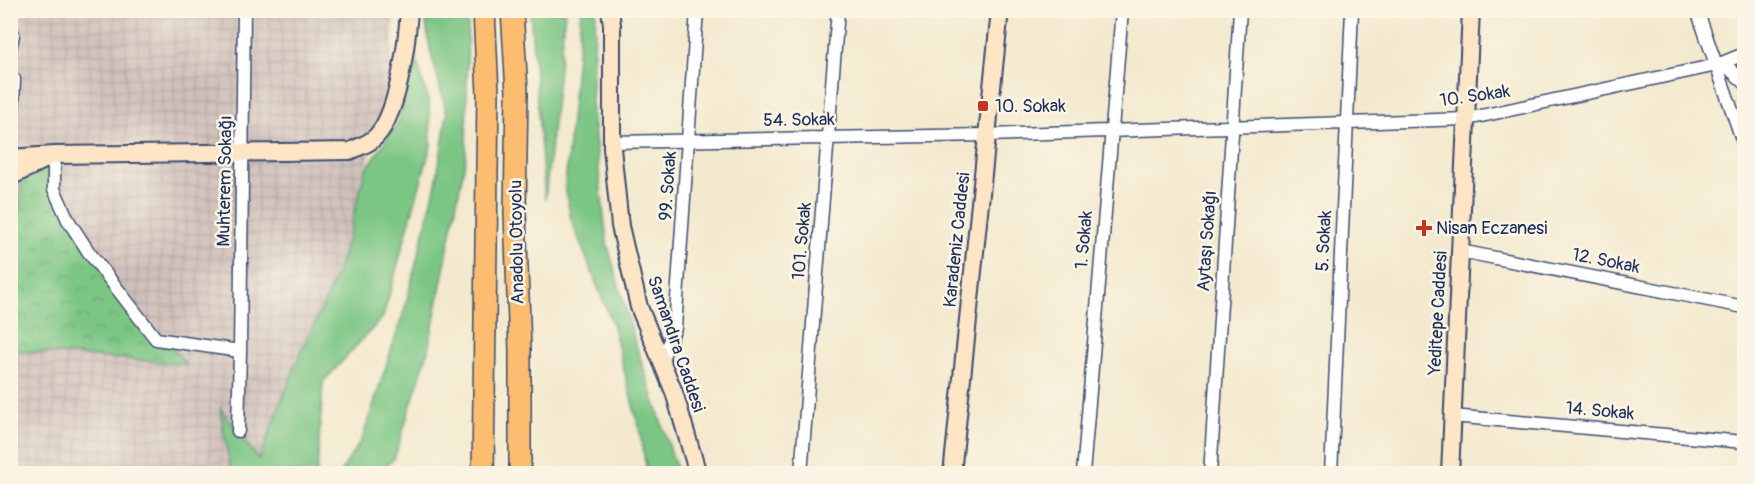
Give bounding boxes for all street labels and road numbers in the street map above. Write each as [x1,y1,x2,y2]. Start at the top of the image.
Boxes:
street label: 10. Sokak [1438,80,1512,112]
street label: 54. Sokak [763,108,835,132]
street label: Muhterem Sokağı [212,115,238,247]
street label: 99. Sokak [654,150,682,222]
street label: Karadeniz Caddesi [938,171,976,309]
street label: Anadolu Otoyolu [504,179,530,305]
street label: Aytaşı Sokağı [1192,190,1222,292]
street label: 101. Sokak [787,201,817,281]
street label: 1. Sokak [1070,209,1098,270]
street label: 5. Sokak [1311,209,1337,272]
street label: 12. Sokak [1570,243,1642,279]
street label: Yeditepe Caddesi [1423,250,1453,377]
street label: Samandıra Caddesi [642,273,710,415]
street label: 14. Sokak [1565,397,1636,426]

